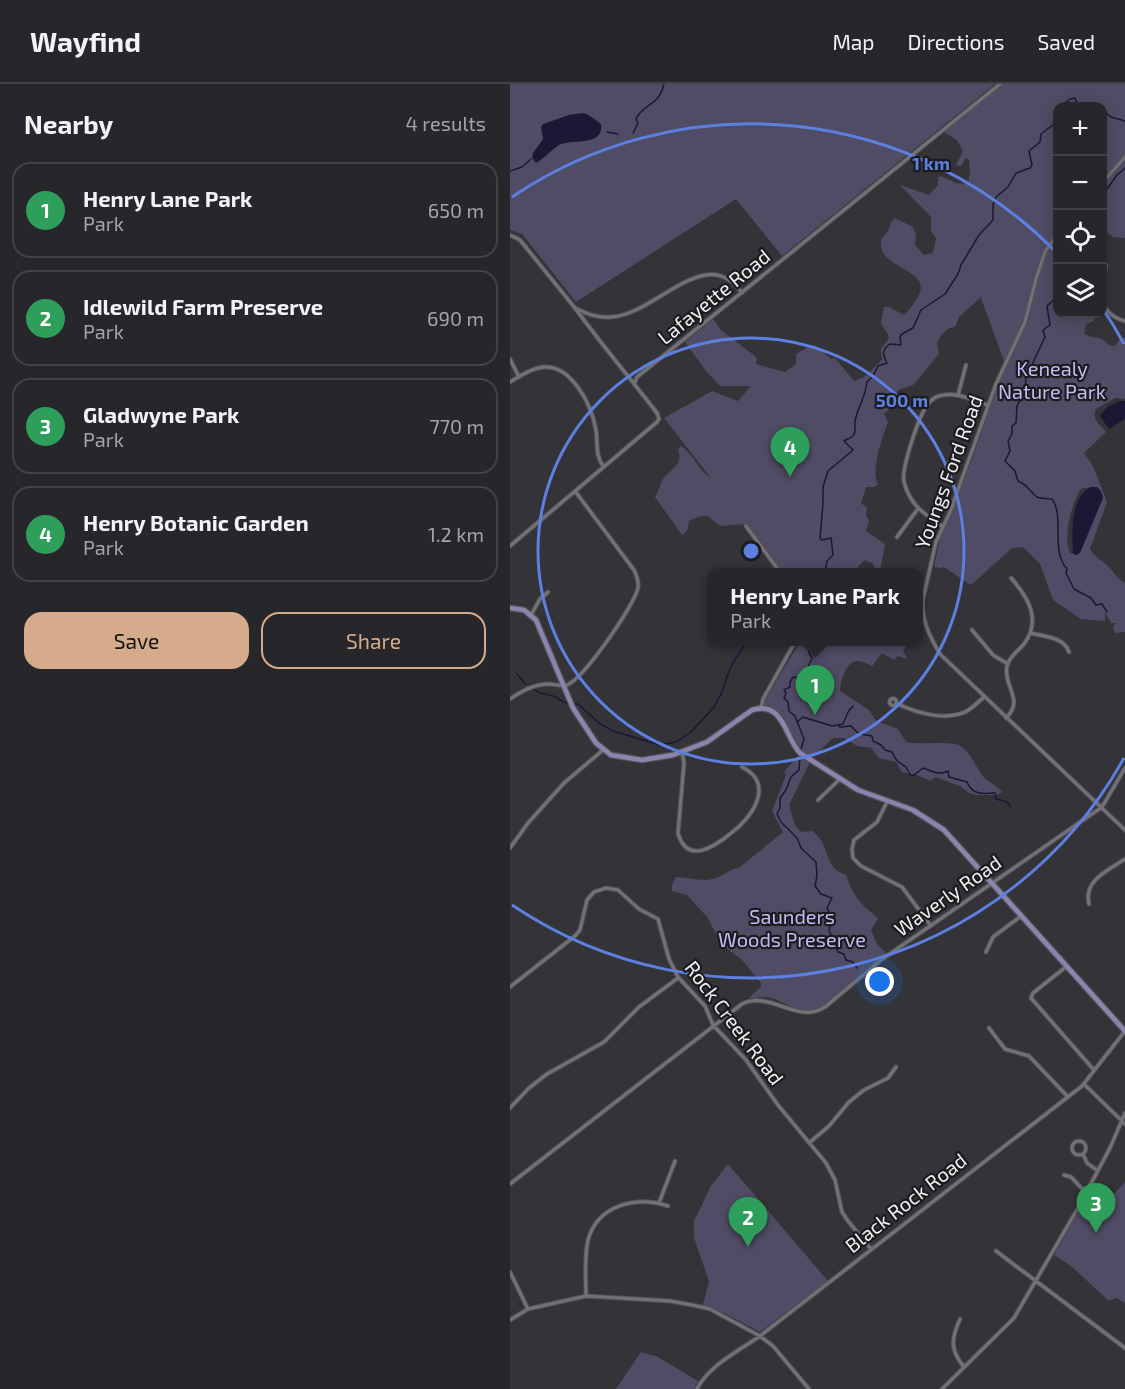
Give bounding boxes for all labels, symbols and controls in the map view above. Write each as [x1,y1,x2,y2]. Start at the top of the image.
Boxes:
text: Wayfind [30,24,141,58]
text: Map [832,29,875,54]
text: Directions [908,29,1004,54]
text: Saved [1037,29,1095,54]
map controls [1053,102,1107,318]
button: + [1053,102,1107,156]
text: Nearby [24,108,113,139]
text: 4 results [406,111,486,135]
text: 1 km [912,152,950,174]
button: − [1053,156,1107,210]
text: Henry Lane Park [83,185,252,211]
text: 1 [41,198,50,222]
text: 650 m [428,198,484,222]
button: locate [1053,210,1107,264]
text: Park [83,211,124,235]
street label: Lafayette Road [652,244,774,349]
button: layers [1053,264,1107,318]
text: Idlewild Farm Preserve [83,293,323,319]
text: 2 [40,306,51,330]
text: 690 m [427,306,484,330]
text: Park [83,319,124,343]
park label: Kenealy Nature Park [998,356,1106,403]
text: 500 m [876,389,928,411]
street label: Youngs Ford Road [909,392,987,552]
text: Gladwyne Park [83,401,239,427]
text: 3 [40,414,51,438]
text: 770 m [429,414,484,438]
text: Park [83,427,124,451]
pin: 4 [770,428,810,477]
text: Henry Botanic Garden [83,509,309,535]
text: 4 [39,522,52,546]
text: 1.2 km [428,522,484,546]
text: Park [83,535,124,559]
centre of rings [741,541,761,561]
popup [707,568,923,646]
text: Henry Lane Park [730,582,900,608]
text: Park [730,608,771,632]
button: Save [24,612,249,669]
button: Share [261,612,486,669]
pin: 1 [796,666,834,715]
street label: Waverly Road [889,849,1006,941]
park label: Saunders Woods Preserve [718,904,866,951]
street label: Rock Creek Road [680,956,789,1089]
your location [865,967,894,996]
street label: Black Rock Road [840,1147,971,1257]
pin: 3 [1076,1184,1116,1233]
pin: 2 [728,1198,768,1247]

